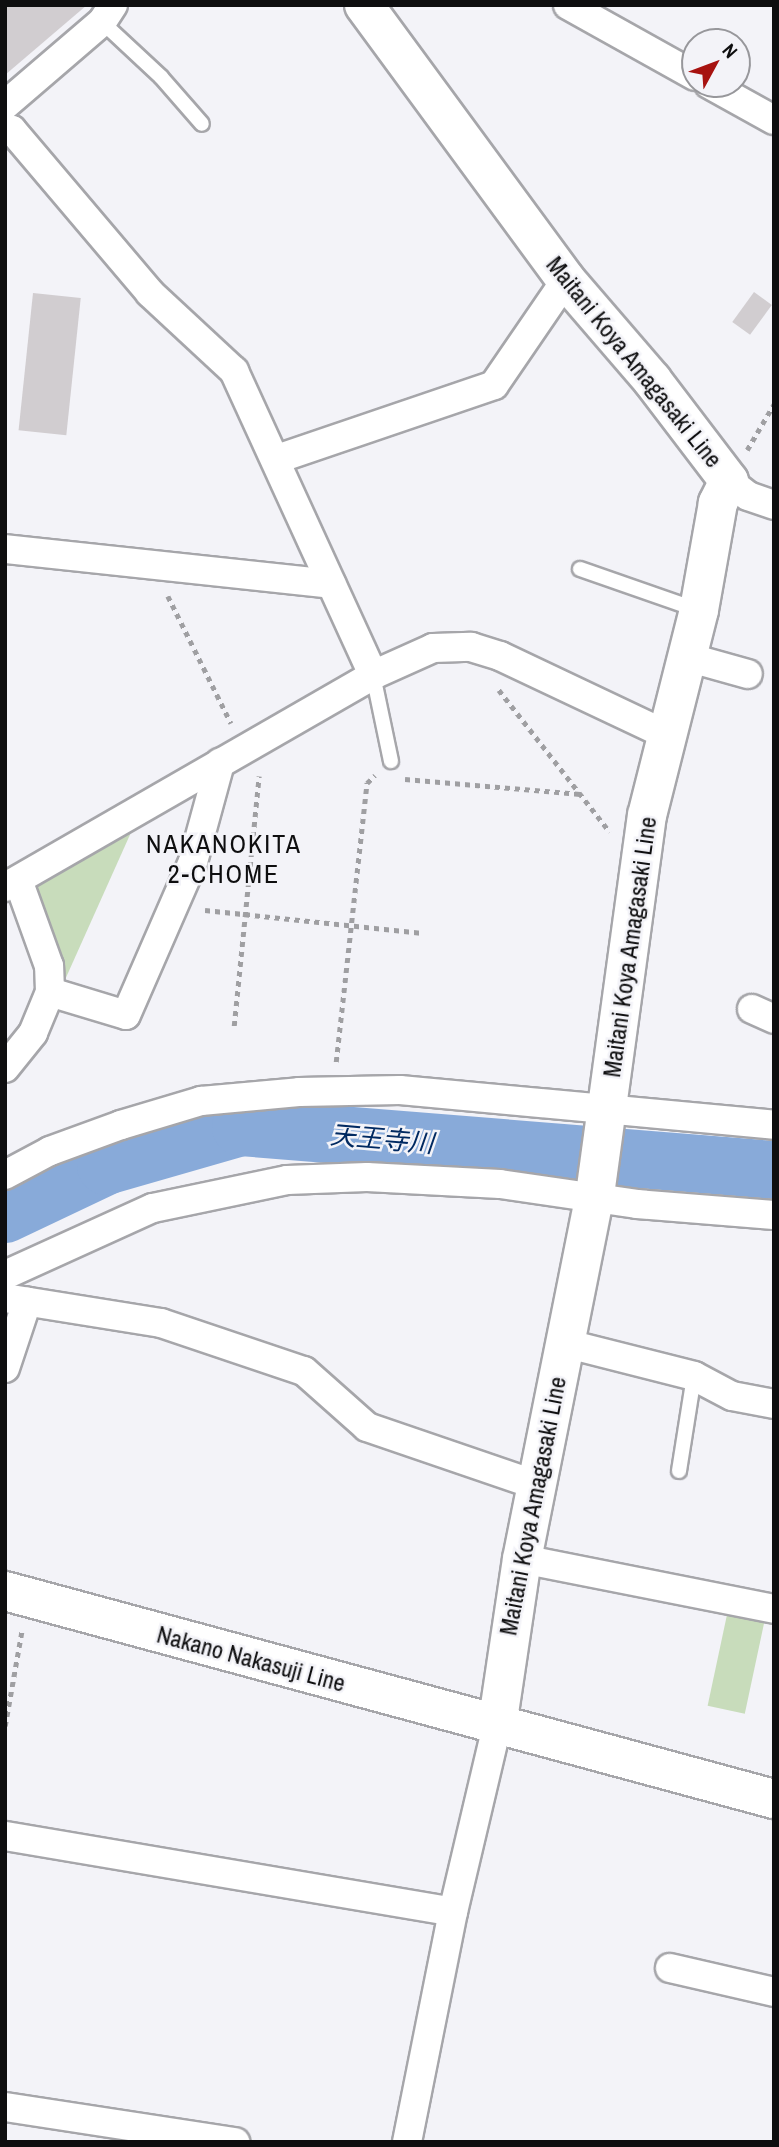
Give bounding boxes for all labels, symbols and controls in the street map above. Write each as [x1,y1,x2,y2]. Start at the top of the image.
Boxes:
north arrow [681,28,751,98]
text: N [717,38,744,63]
street label: Maitani Koya Amagasaki Line [540,250,728,474]
street label: Maitani Koya Amagasaki Line [597,814,663,1080]
district label: NAKANOKITA 2-CHOME [147,828,301,890]
water label: 天王寺川 [329,1119,435,1159]
street label: Maitani Koya Amagasaki Line [494,1374,572,1638]
street label: Nakano Nakasuji Line [154,1620,348,1698]

